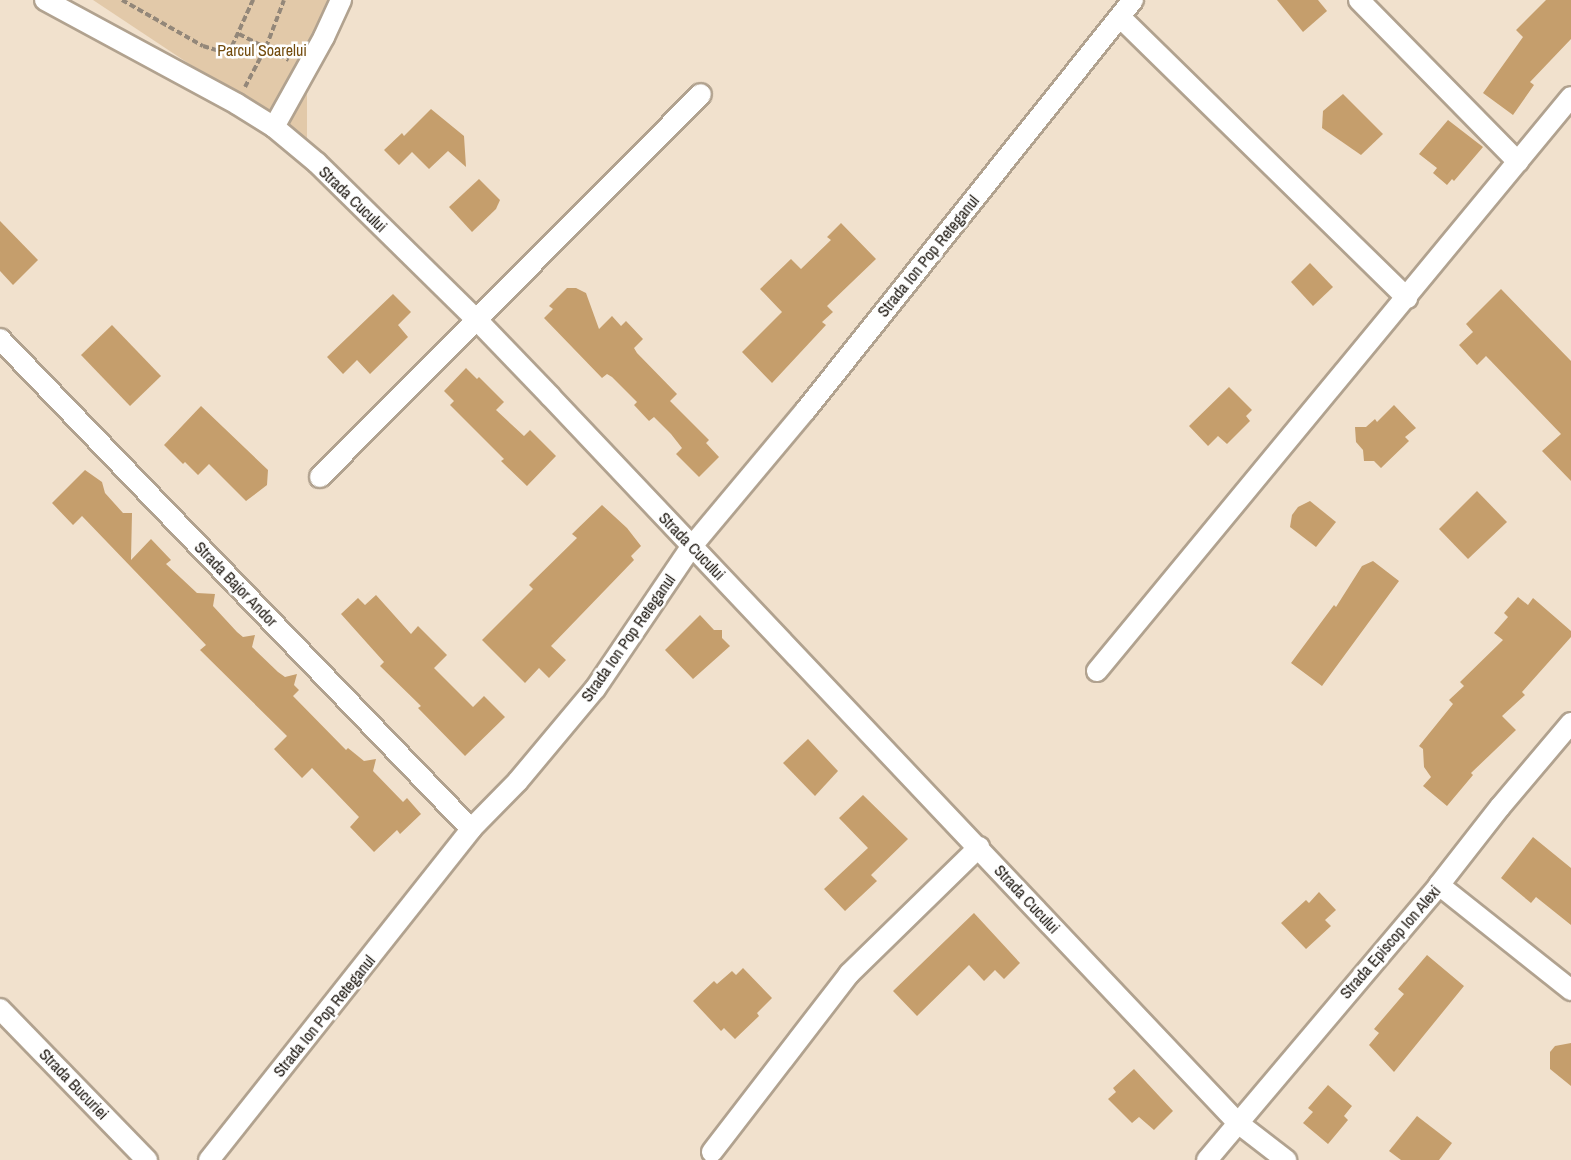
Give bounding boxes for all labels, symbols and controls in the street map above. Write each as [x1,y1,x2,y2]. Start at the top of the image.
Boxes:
park label: Parcul Soarelui [217,40,307,60]
street label: Strada Cucului [315,162,391,236]
street label: Strada Ion Pop Reteganul [873,191,983,321]
street label: Strada Cucului [655,508,729,584]
street label: Strada Bajor Andor [190,537,282,631]
street label: Strada Ion Pop Reteganul [577,571,679,705]
street label: Strada Cucului [990,861,1064,937]
street label: Strada Episcop Ion Alexi [1335,881,1445,1003]
street label: Strada Ion Pop Reteganul [269,951,379,1081]
street label: Strada Bucuriei [35,1045,113,1123]

